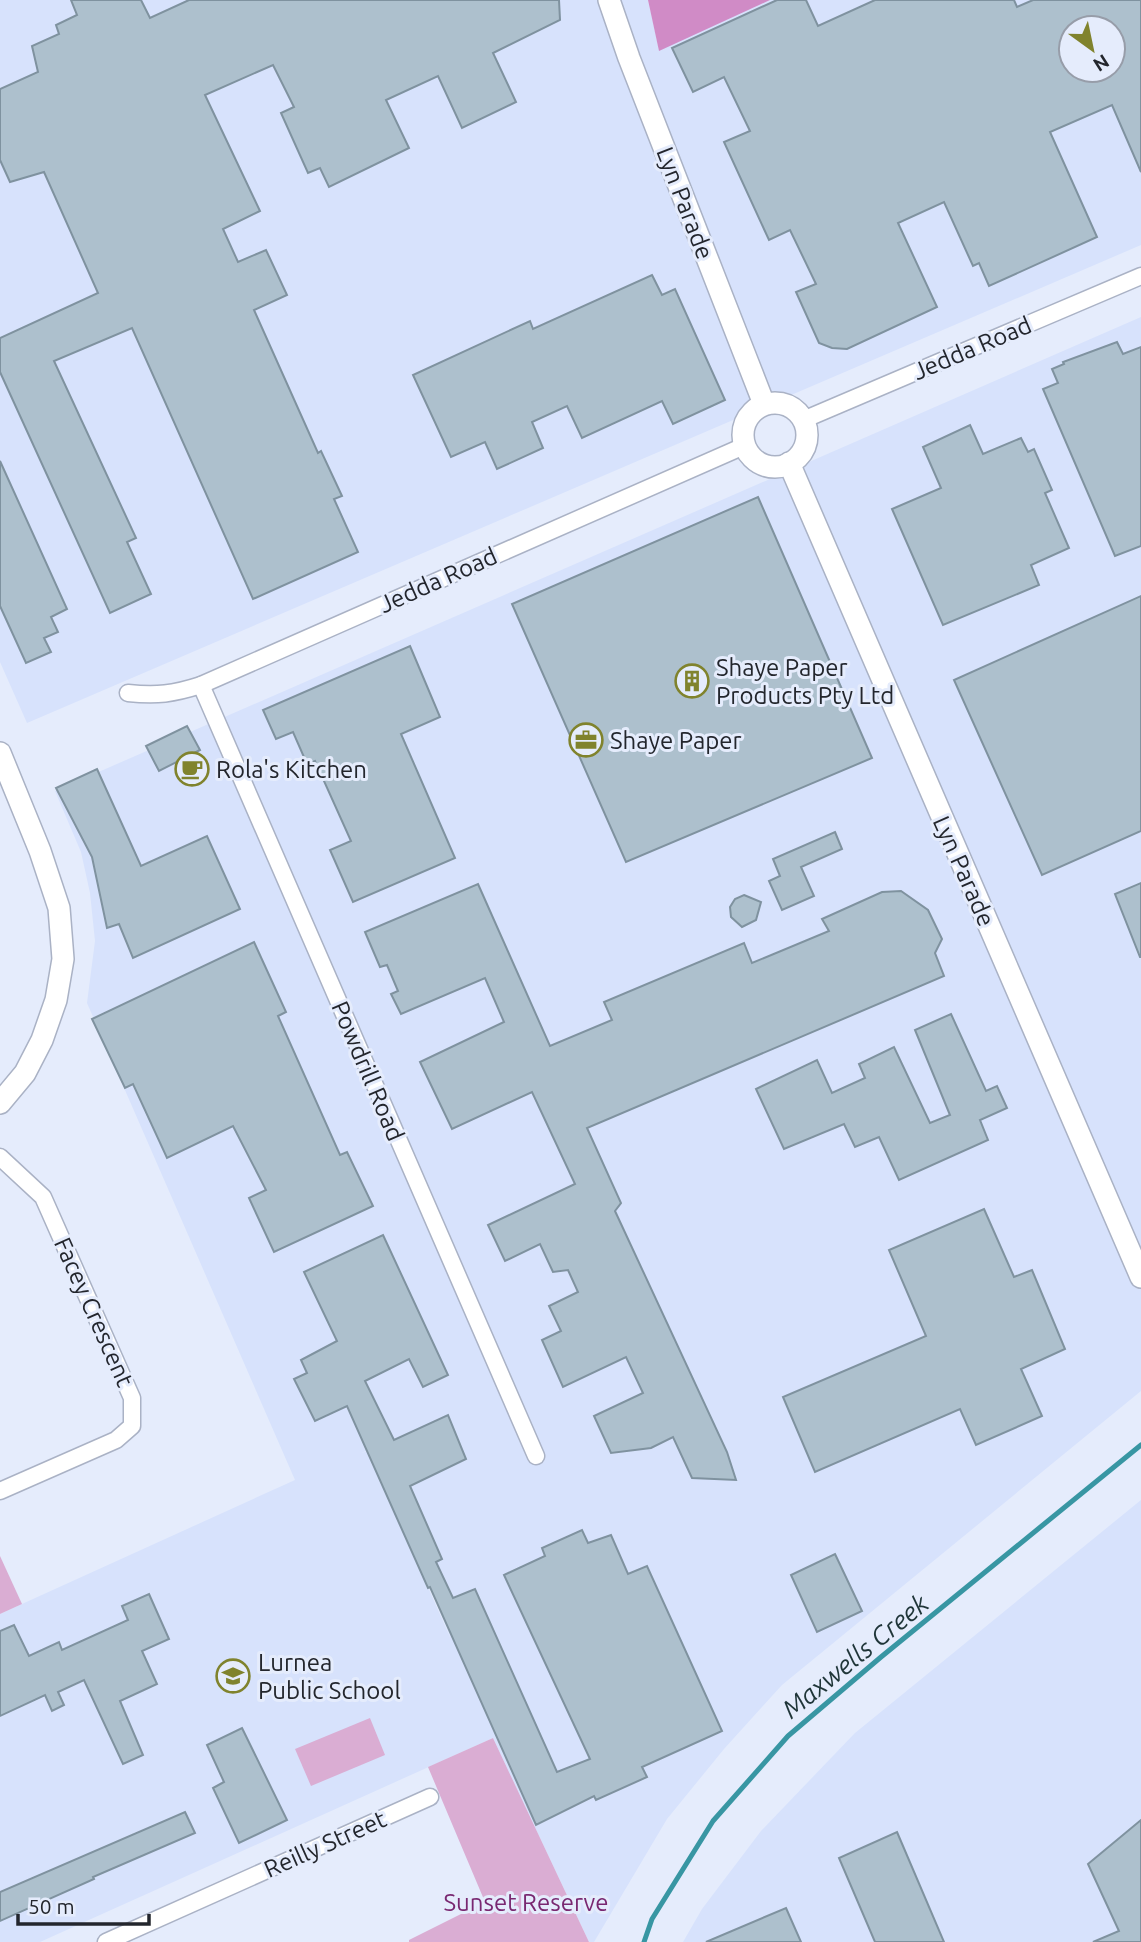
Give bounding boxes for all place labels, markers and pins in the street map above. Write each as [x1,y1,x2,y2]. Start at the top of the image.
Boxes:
place label: Shaye Paper Products Pty Ltd [716,654,894,709]
building icon: Shaye Paper Products Pty Ltd [673,662,711,700]
office icon: Shaye Paper [567,721,605,759]
place label: Shaye Paper [610,727,742,754]
cafe icon: Rola's Kitchen [173,750,211,788]
place label: Rola's Kitchen [216,756,367,783]
place label: Lurnea Public School [258,1649,401,1704]
school or university icon: Lurnea Public School [214,1657,252,1695]

